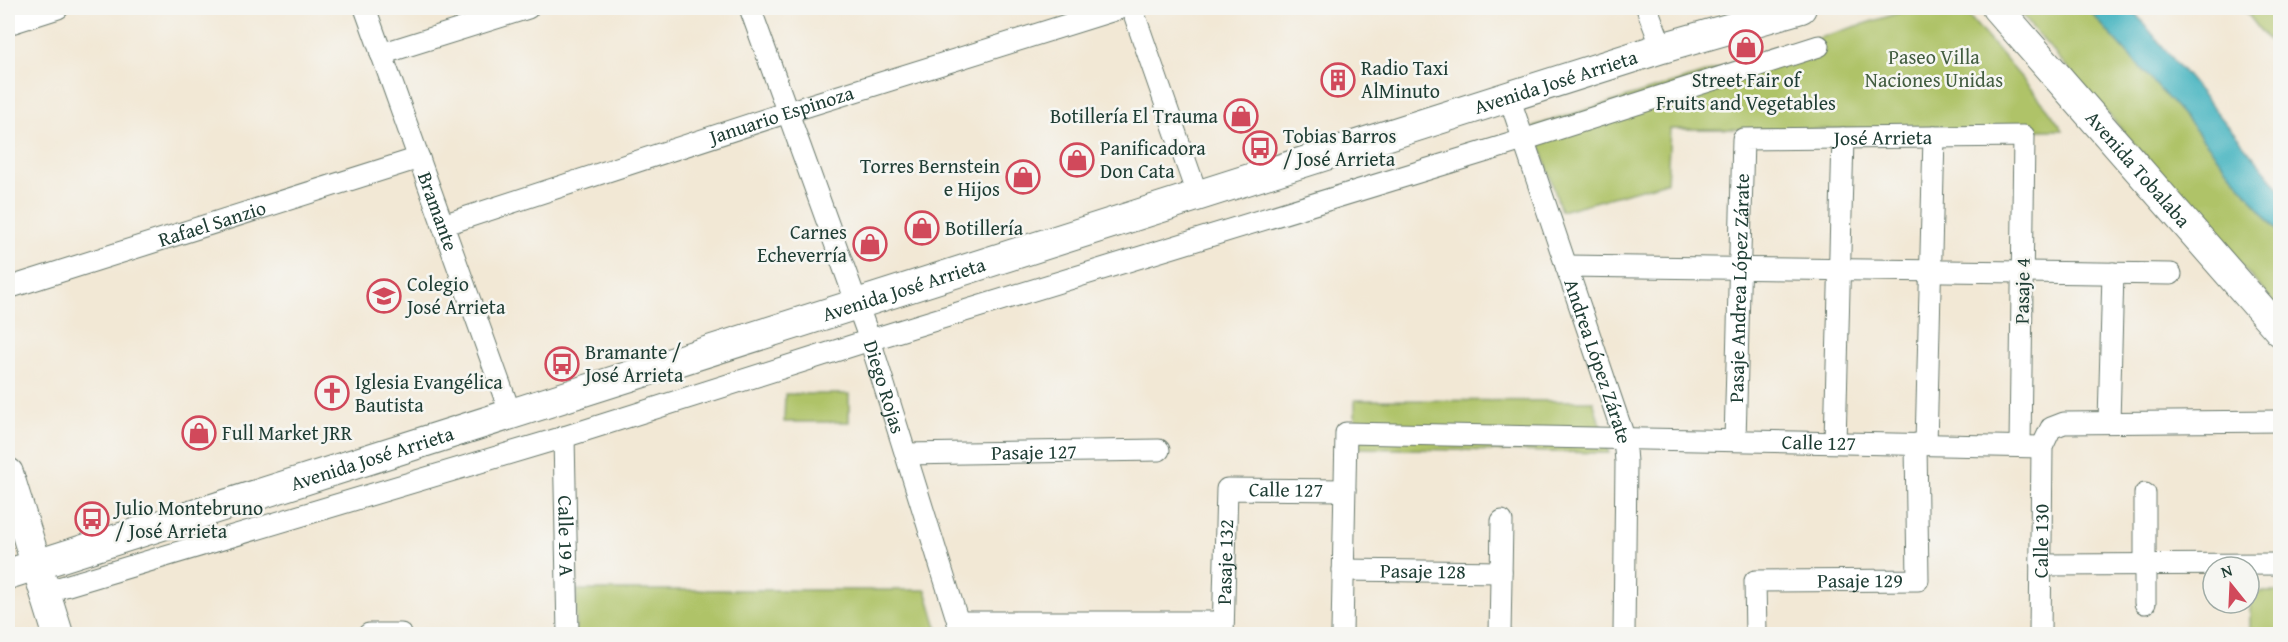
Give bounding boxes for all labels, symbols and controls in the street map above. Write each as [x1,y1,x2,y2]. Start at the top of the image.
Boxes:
shop icon: Street Fair of Fruits and Vegetables [1728,29,1764,65]
street label: Avenida José Arrieta [1470,42,1641,121]
park label: Paseo Villa Naciones Unidas [1865,42,2003,94]
place label: Radio Taxi AlMinuto [1361,53,1449,105]
building icon: Radio Taxi AlMinuto [1320,62,1356,98]
place label: Street Fair of Fruits and Vegetables [1656,65,1836,117]
street label: Januario Espinoza [703,77,858,152]
shop icon: Botillería El Trauma [1223,98,1259,134]
place label: Botillería El Trauma [1050,101,1219,130]
street label: Avenida Tobalaba [2079,104,2198,234]
place label: Tobias Barros / José Arrieta [1283,121,1397,173]
street label: José Arrieta [1831,122,1933,152]
bus stop icon: Tobias Barros / José Arrieta [1242,130,1278,166]
place label: Panificadora Don Cata [1100,133,1206,185]
shop icon: Panificadora Don Cata [1059,142,1095,178]
place label: Torres Bernstein e Hijos [860,151,1000,203]
shop icon: Torres Bernstein e Hijos [1005,159,1041,195]
street label: Bramante [411,168,466,255]
street label: Pasaje Andrea López Zárate [1721,173,1756,403]
street label: Rafael Sanzio [154,192,269,254]
shop icon: Botillería [904,210,940,246]
place label: Botillería [945,213,1024,242]
place label: Carnes Echeverría [757,217,848,269]
shop icon: Carnes Echeverría [852,226,888,262]
street label: Avenida José Arrieta [818,249,990,328]
street label: Pasaje 4 [2006,258,2037,324]
place label: Colegio José Arrieta [404,269,506,321]
street label: Andrea López Zárate [1557,275,1639,444]
school or university icon: Colegio José Arrieta [366,278,402,314]
street label: Diego Rojas [857,336,913,437]
place label: Bramante / José Arrieta [582,337,684,389]
bus stop icon: Bramante / José Arrieta [544,346,580,382]
place label: Iglesia Evangélica Bautista [355,367,503,419]
church icon: Iglesia Evangélica Bautista [314,375,350,411]
shop icon: Full Market JRR [181,415,217,451]
place label: Full Market JRR [222,418,353,447]
street label: Avenida José Arrieta [287,418,458,497]
street label: Calle 127 [1781,427,1856,457]
street label: Pasaje 127 [991,436,1077,467]
street label: Calle 127 [1249,474,1323,504]
place label: Julio Montebruno / José Arrieta [112,493,263,545]
street label: Calle 19 A [551,495,582,577]
bus stop icon: Julio Montebruno / José Arrieta [74,501,110,537]
street label: Calle 130 [2026,504,2055,578]
street label: Pasaje 132 [1209,519,1240,605]
street label: Pasaje 128 [1380,555,1466,586]
north arrow [2201,555,2261,615]
text: N [2218,558,2235,584]
street label: Pasaje 129 [1817,565,1903,595]

